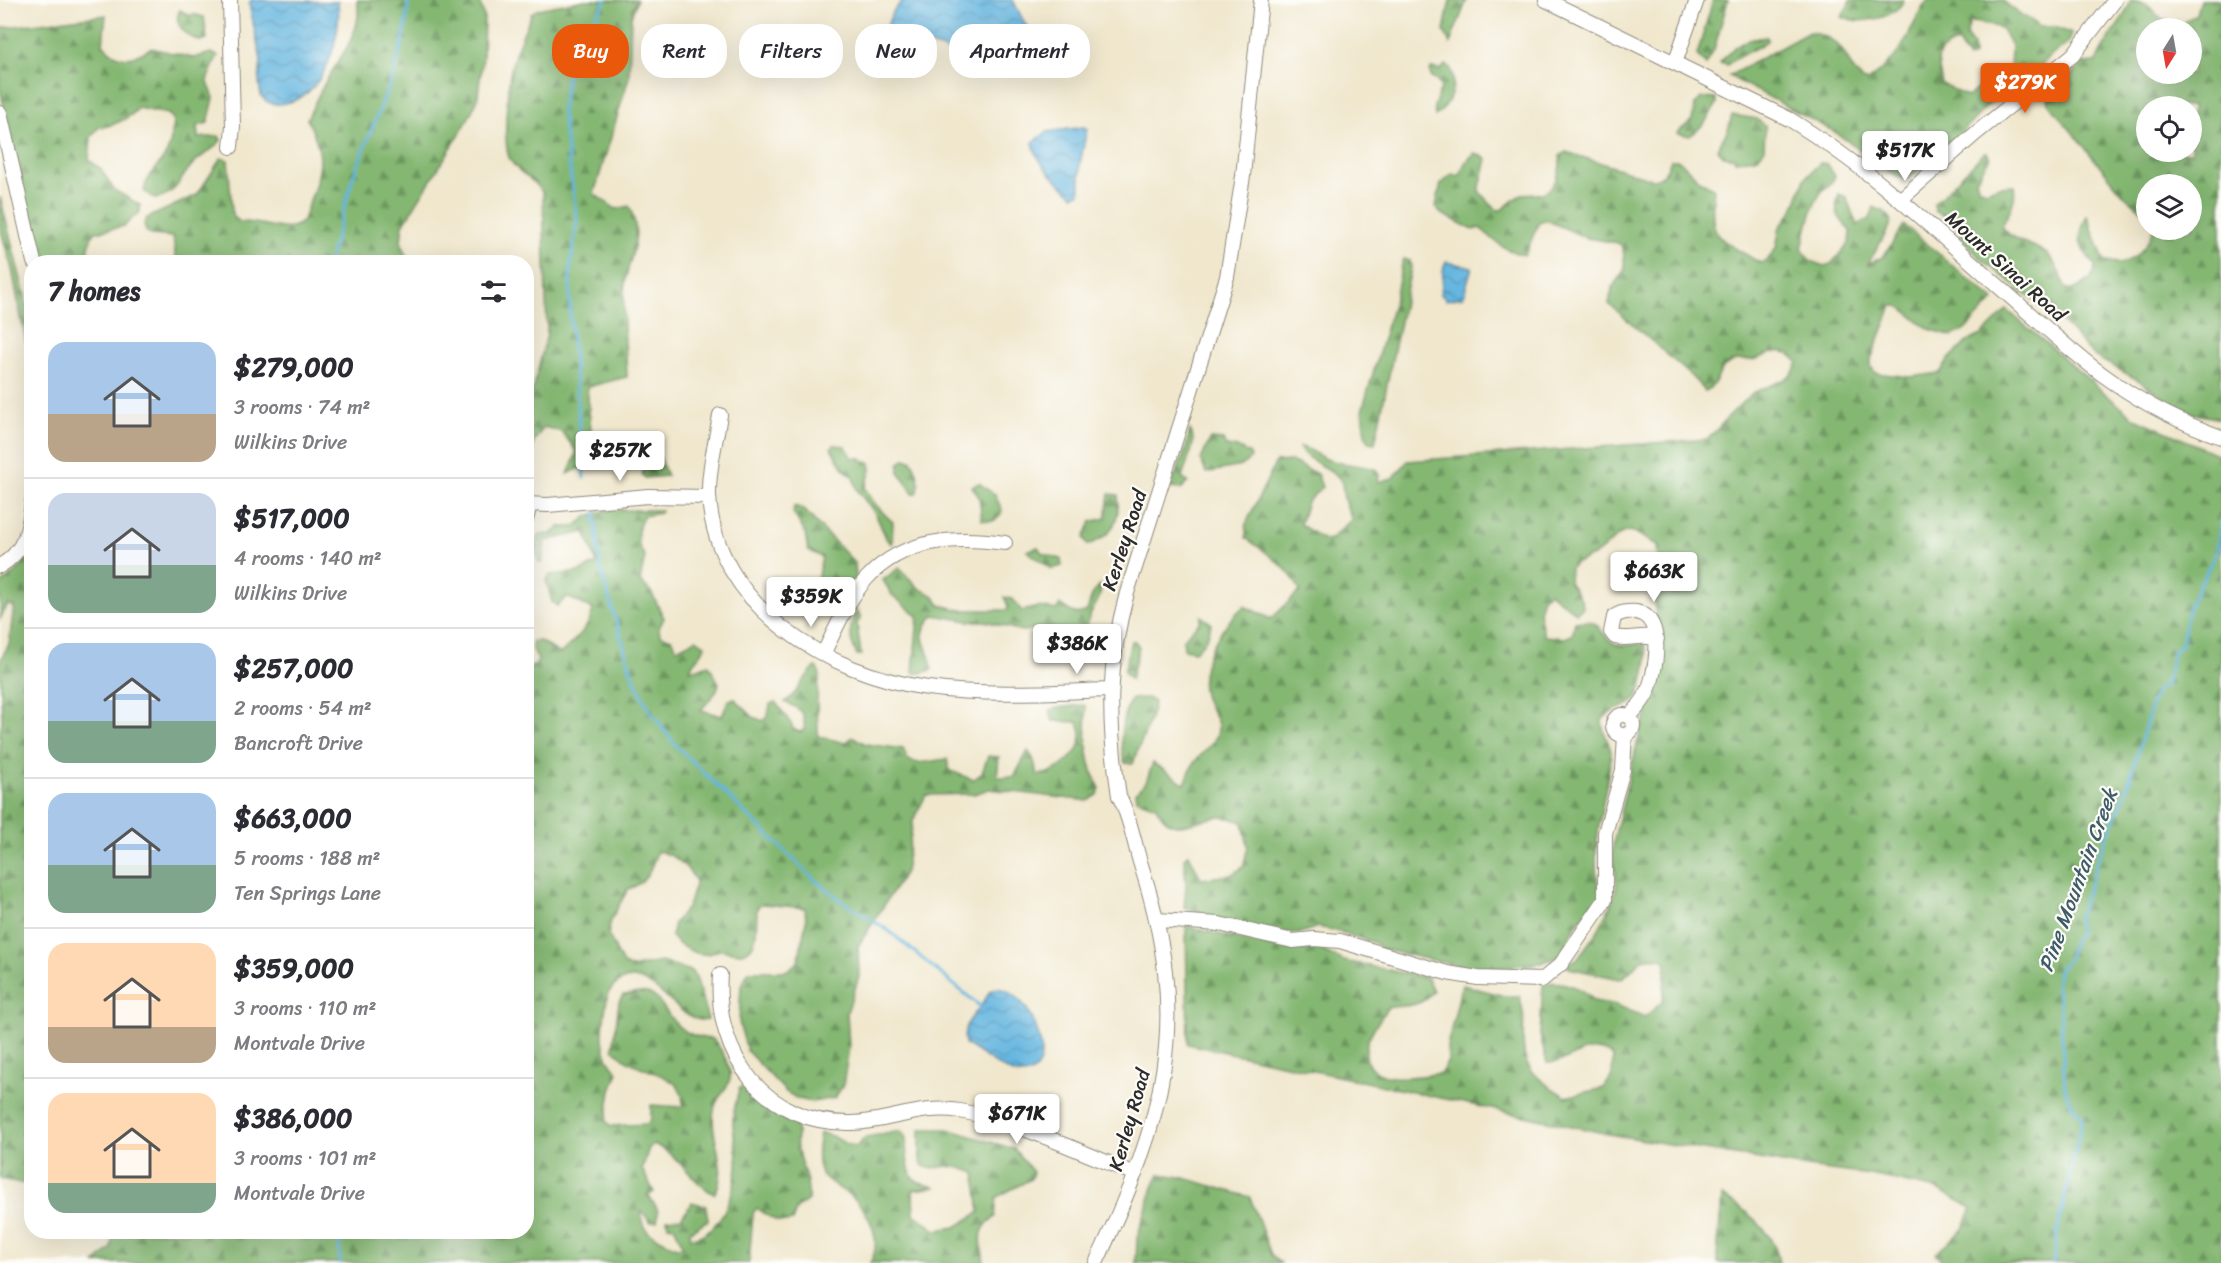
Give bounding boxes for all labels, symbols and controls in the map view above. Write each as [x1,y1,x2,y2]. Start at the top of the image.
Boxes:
north arrow [2136,18,2202,84]
map controls [2136,18,2202,240]
chip: Buy [552,24,629,78]
chip: Rent [641,24,727,78]
chip: Filters [739,24,843,78]
chip: New [855,24,937,78]
chip: Apartment [949,24,1090,78]
pin: $279K [1983,63,2067,114]
text: $279K [1995,65,2055,100]
button: locate [2136,96,2202,162]
pin: $517K [1863,131,1947,182]
text: $517K [1876,133,1934,168]
button: layers [2136,174,2202,240]
street label: Mount Sinai Road [1937,202,2076,332]
text: 7 homes [48,268,140,314]
icon: filters [477,275,510,308]
text: $279,000 [234,344,354,390]
icon: home [96,366,168,438]
text: 3 rooms · 74 m² [234,390,370,425]
text: Wilkins Drive [234,425,347,460]
pin: $257K [578,431,662,482]
text: $257K [590,433,650,468]
street label: Kerley Road [1092,484,1158,595]
text: $517,000 [234,495,350,541]
icon: home [96,517,168,589]
text: 4 rooms · 140 m² [234,541,382,576]
pin: $663K [1612,552,1696,603]
text: $663K [1624,554,1684,589]
text: Wilkins Drive [234,576,347,611]
pin: $359K [769,577,853,628]
text: $359K [780,579,842,614]
pin: $386K [1035,624,1119,675]
text: $386K [1047,626,1107,661]
text: $257,000 [234,645,354,691]
icon: home [96,667,168,739]
text: 2 rooms · 54 m² [234,691,372,726]
text: Bancroft Drive [234,726,363,761]
water label: Pine Mountain Creek [2027,781,2130,977]
text: $663,000 [234,795,352,841]
icon: home [96,817,168,889]
text: 5 rooms · 188 m² [234,841,380,876]
text: Ten Springs Lane [234,876,381,911]
text: $359,000 [234,945,354,991]
icon: home [96,967,168,1039]
text: 3 rooms · 110 m² [234,991,376,1026]
text: Montvale Drive [234,1026,365,1061]
street label: Kerley Road [1098,1064,1161,1175]
pin: $671K [975,1094,1059,1145]
text: $386,000 [234,1095,353,1141]
text: $671K [989,1096,1045,1131]
icon: home [96,1117,168,1189]
text: 3 rooms · 101 m² [234,1141,376,1176]
text: Montvale Drive [234,1176,365,1211]

